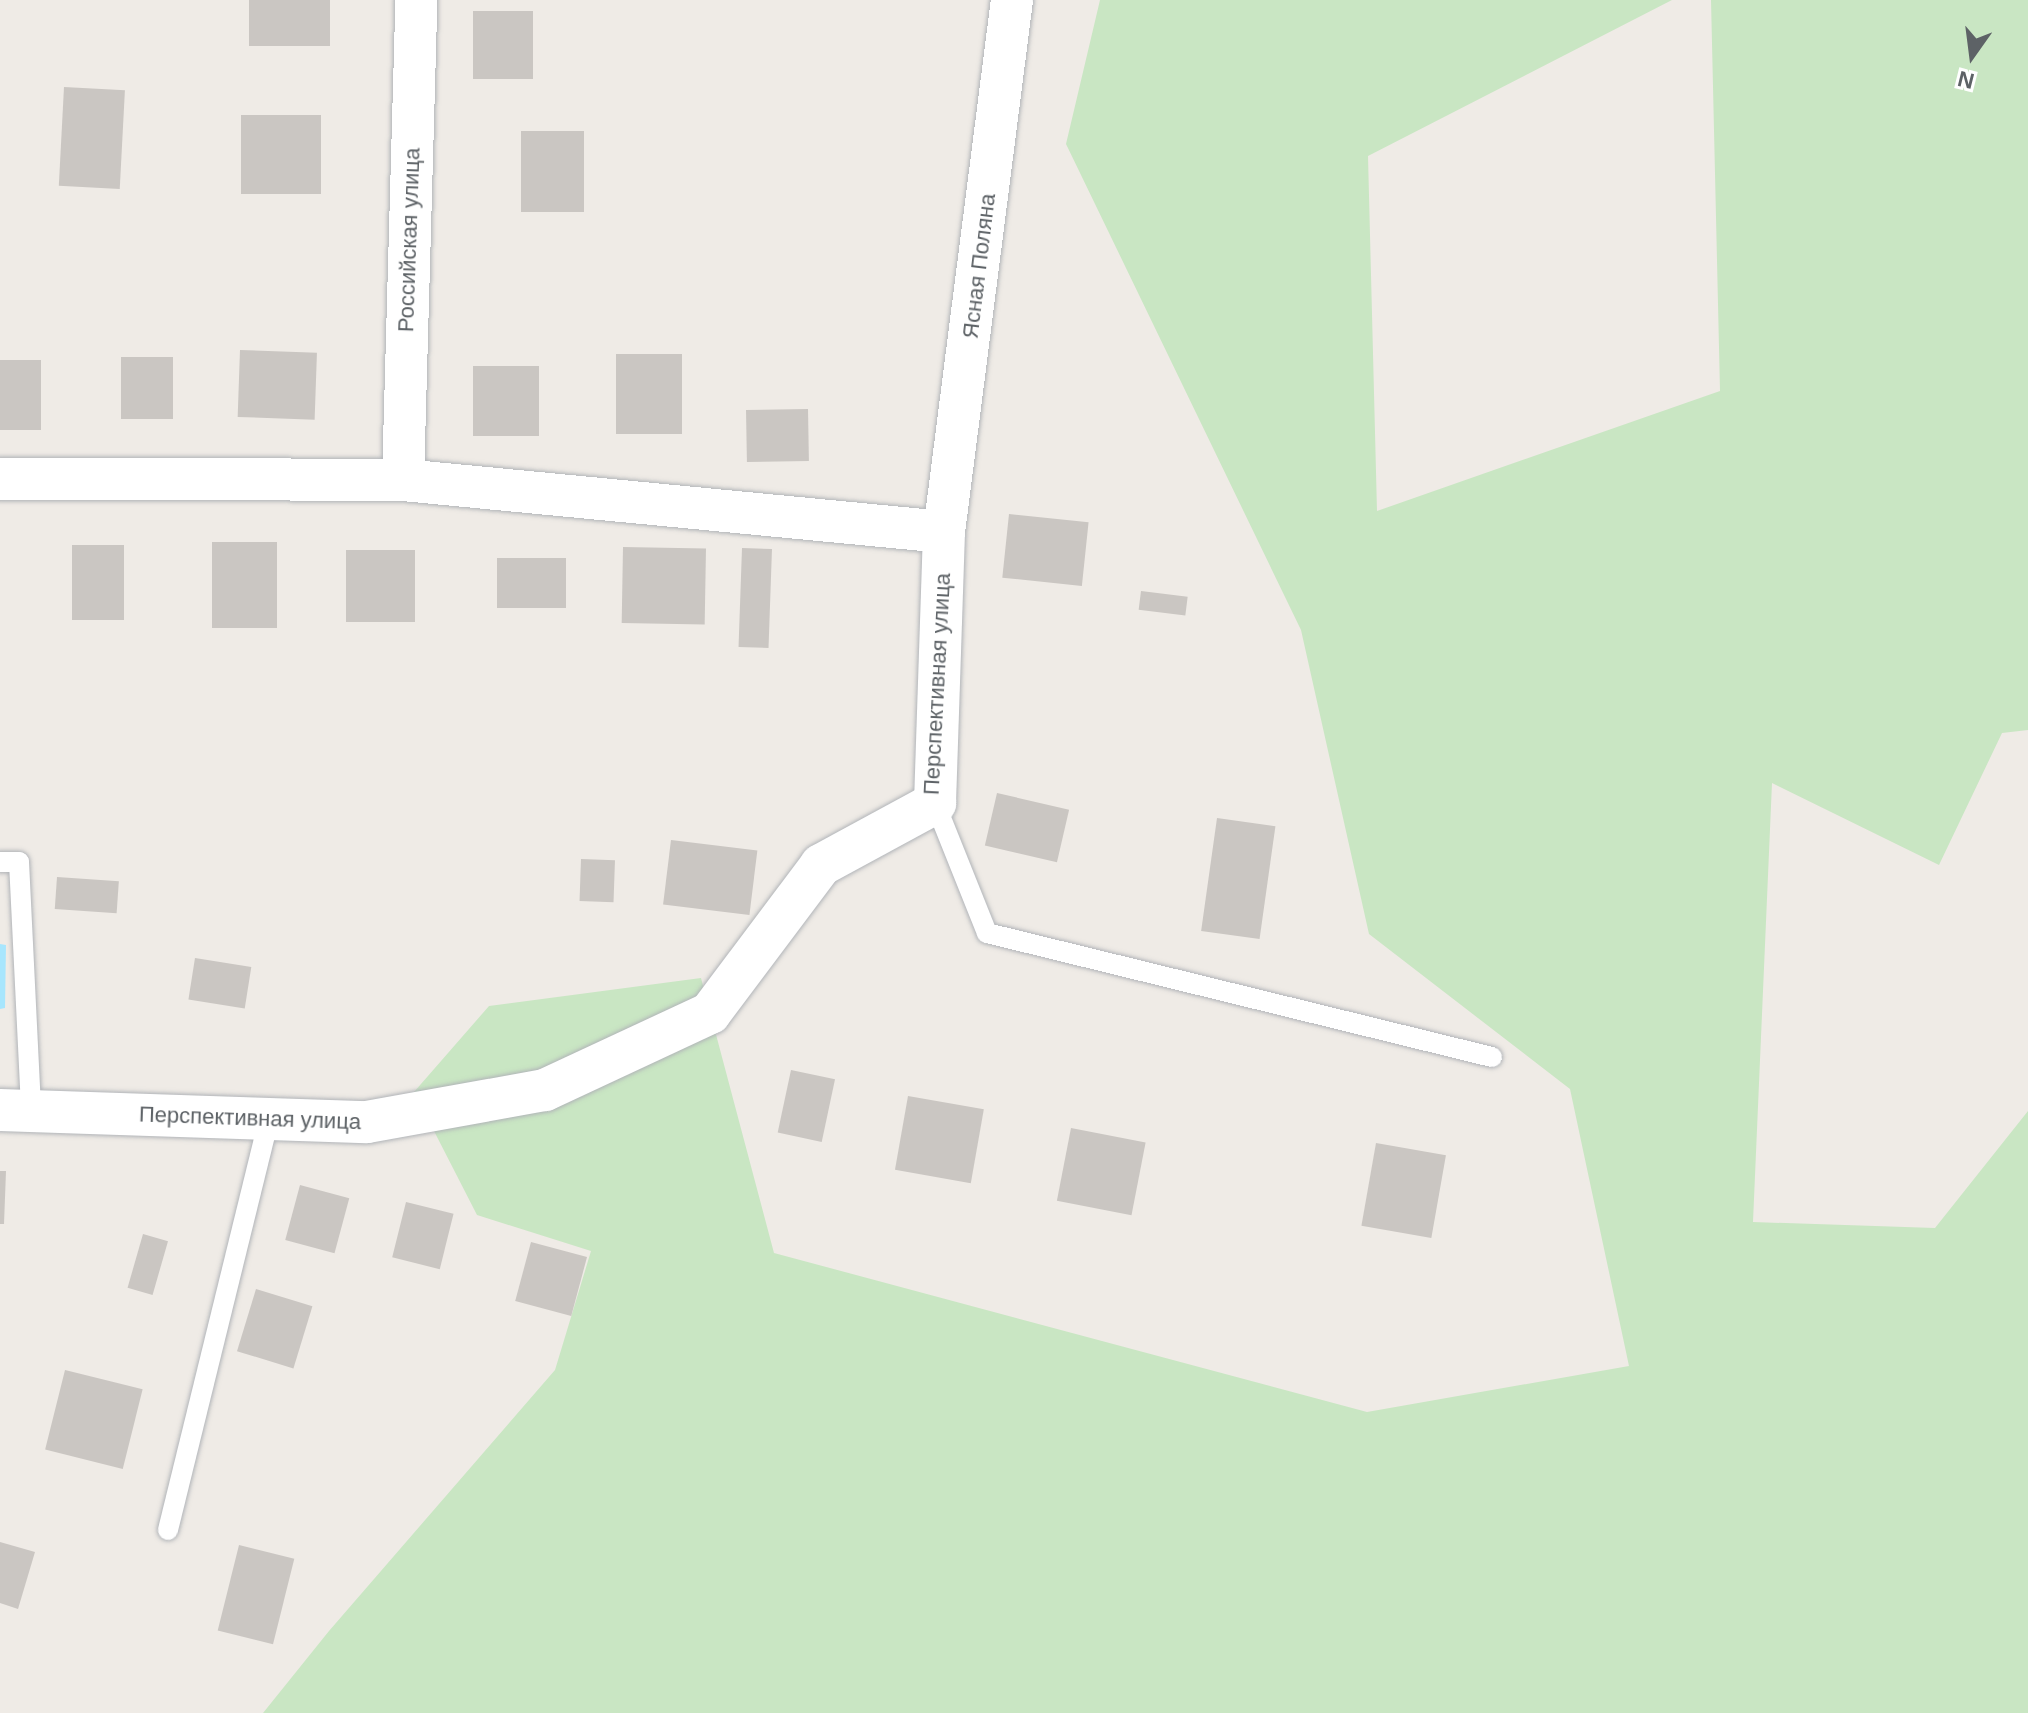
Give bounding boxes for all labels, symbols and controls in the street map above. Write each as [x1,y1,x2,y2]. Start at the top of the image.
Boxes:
north arrow [1932,16,2012,96]
text: N [1955,66,1977,94]
street label: Российская улица [393,147,425,333]
street label: Ясная Поляна [957,192,1001,340]
street label: Перспективная улица [918,572,956,796]
street label: Перспективная улица [138,1101,362,1135]

